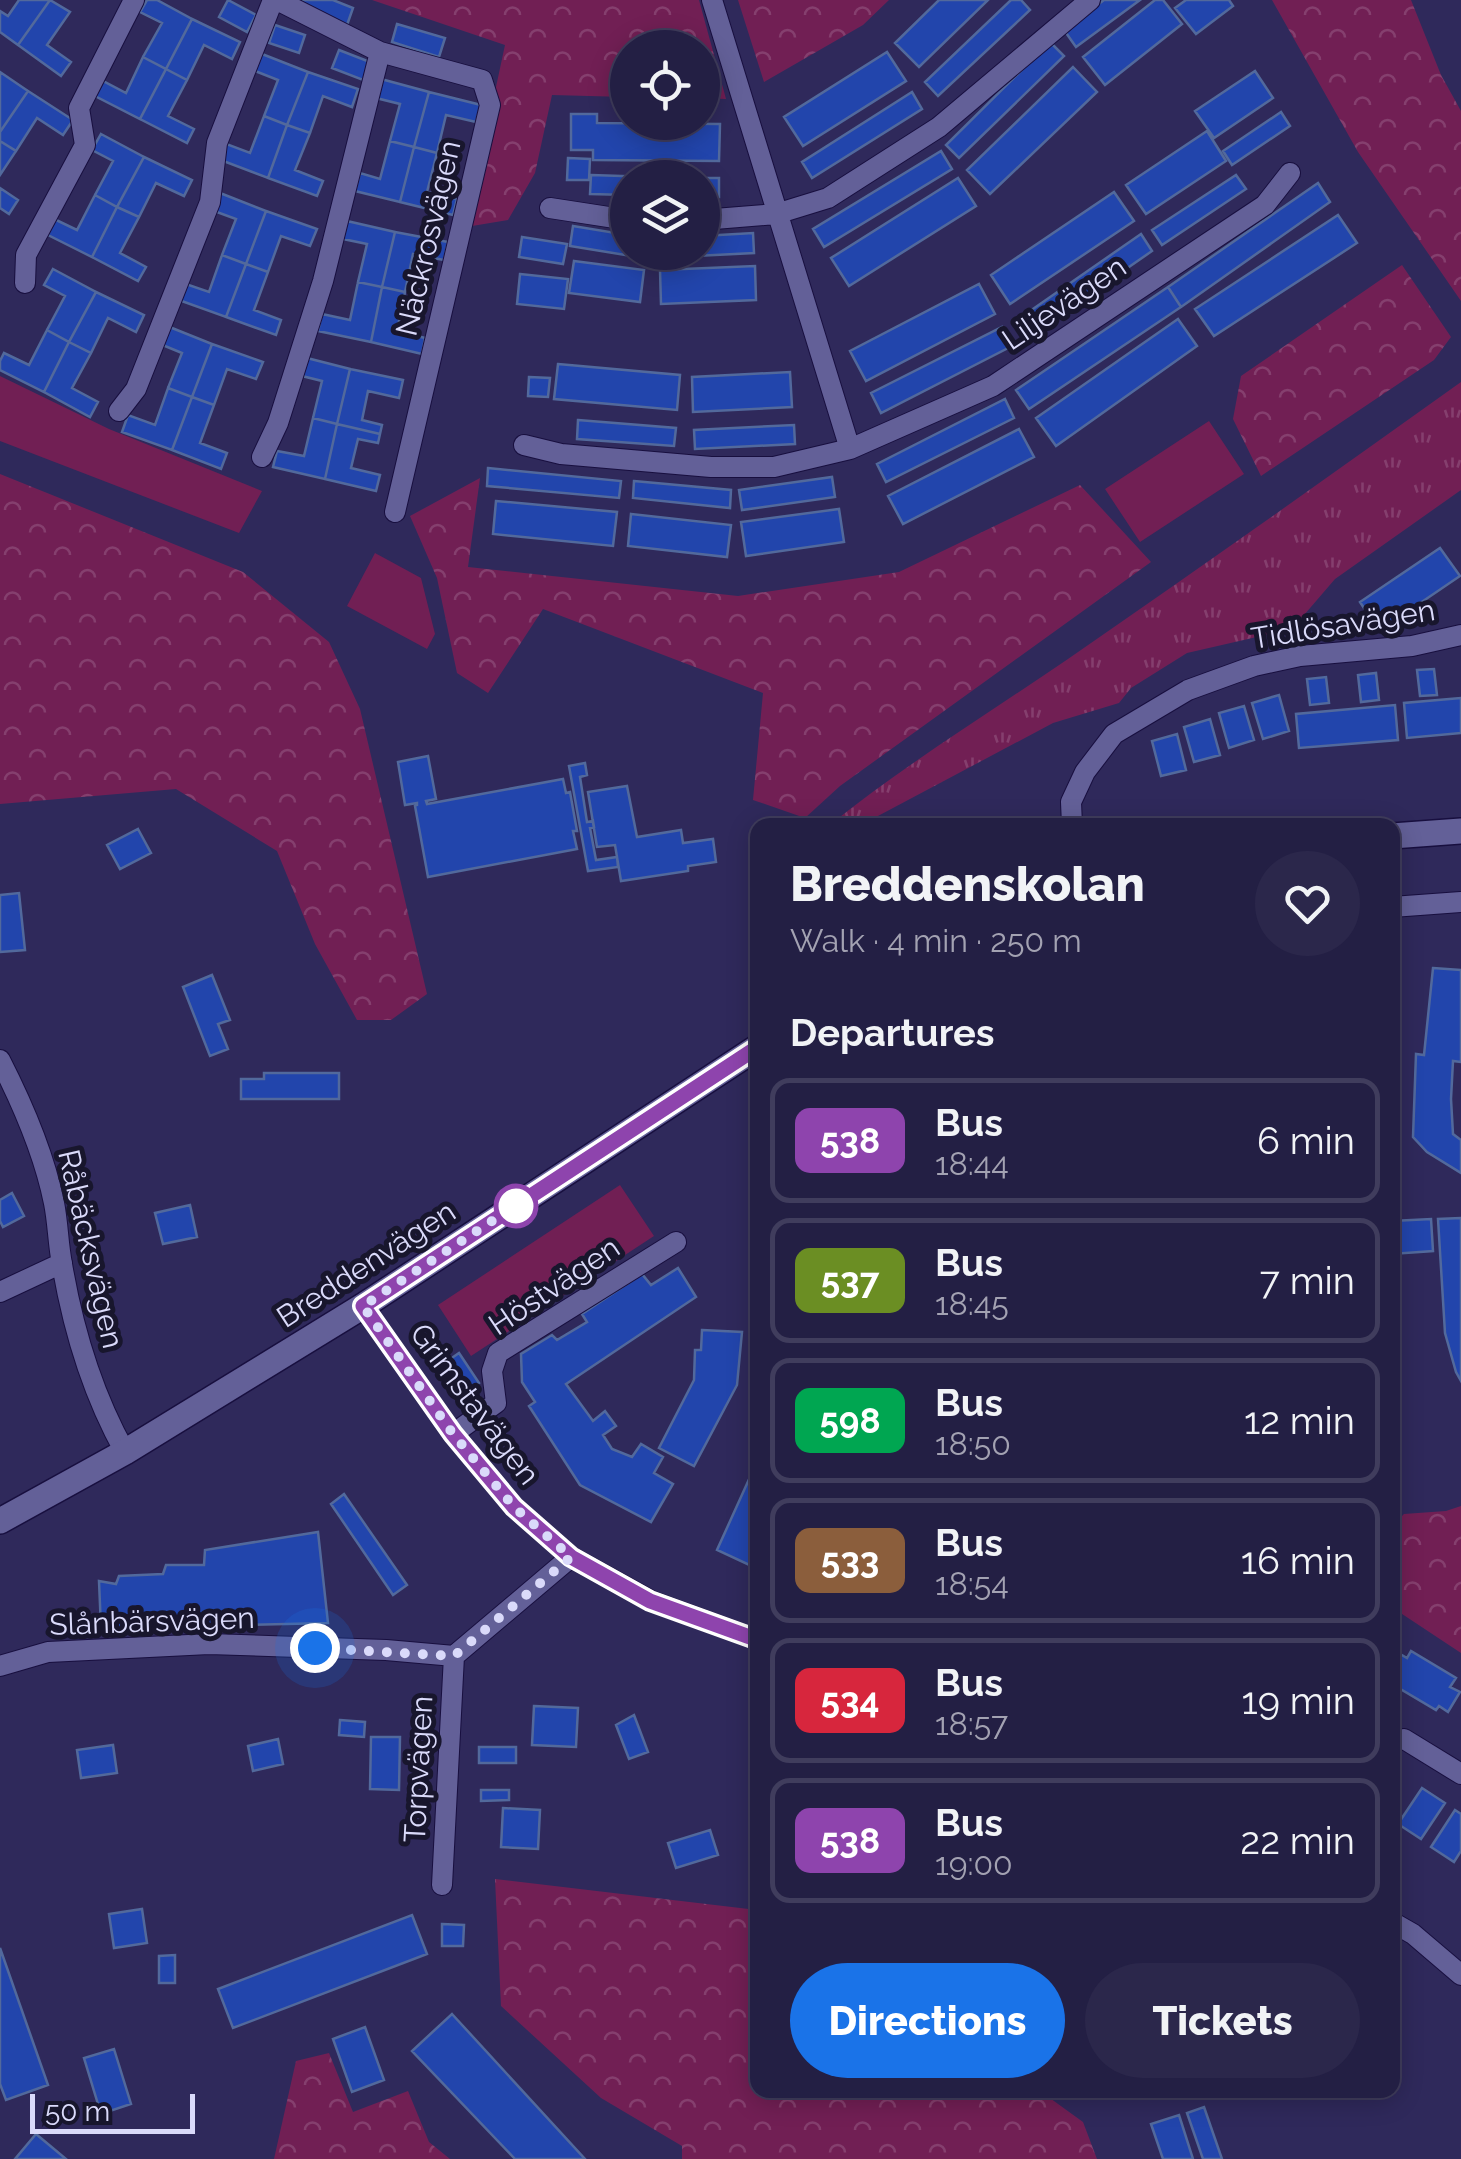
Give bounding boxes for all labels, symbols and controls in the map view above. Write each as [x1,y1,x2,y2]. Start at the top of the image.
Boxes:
map controls [610,30,720,270]
button: locate [610,30,720,140]
street label: Näckrosvägen [389,137,467,339]
button: layers [610,160,720,270]
street label: Liljevägen [995,249,1133,357]
street label: Tidlösavägen [1249,592,1437,656]
button: heart [1255,851,1360,956]
text: Breddenskolan [790,856,1145,912]
text: Walk · 4 min · 250 m [790,922,1082,959]
text: Departures [790,1010,995,1055]
text: Bus [935,1100,1003,1145]
text: 6 min [1257,1118,1355,1163]
text: 538 [820,1120,880,1161]
text: 18:44 [935,1145,1009,1182]
street label: Råbäcksvägen [51,1146,131,1352]
unlabelled marker [495,1185,537,1227]
street label: Breddenvägen [270,1193,462,1335]
street label: Höstvägen [482,1230,626,1342]
text: Bus [935,1240,1003,1285]
text: 7 min [1260,1258,1355,1303]
text: 537 [821,1260,879,1301]
text: 18:45 [935,1285,1009,1322]
street label: Grimstavägen [403,1317,547,1491]
text: Bus [935,1380,1003,1425]
text: 12 min [1244,1398,1355,1443]
text: 598 [819,1400,881,1441]
text: 18:50 [935,1425,1011,1462]
text: Bus [935,1520,1003,1565]
text: 16 min [1241,1538,1355,1583]
text: 533 [821,1540,879,1581]
text: 18:54 [935,1565,1009,1602]
street label: Slånbärsvägen [49,1600,255,1642]
your location [290,1623,340,1673]
text: Bus [935,1660,1003,1705]
text: 19 min [1241,1678,1355,1723]
text: 534 [821,1680,879,1721]
street label: Torpvägen [397,1695,439,1843]
text: 18:57 [935,1705,1008,1742]
text: Bus [935,1800,1003,1845]
text: 22 min [1240,1818,1355,1863]
text: 538 [820,1820,880,1861]
text: 19:00 [935,1845,1013,1882]
button: Directions [790,1963,1065,2078]
button: Tickets [1085,1963,1360,2078]
scale bar [30,2089,195,2134]
text: 50 m [45,2095,110,2128]

